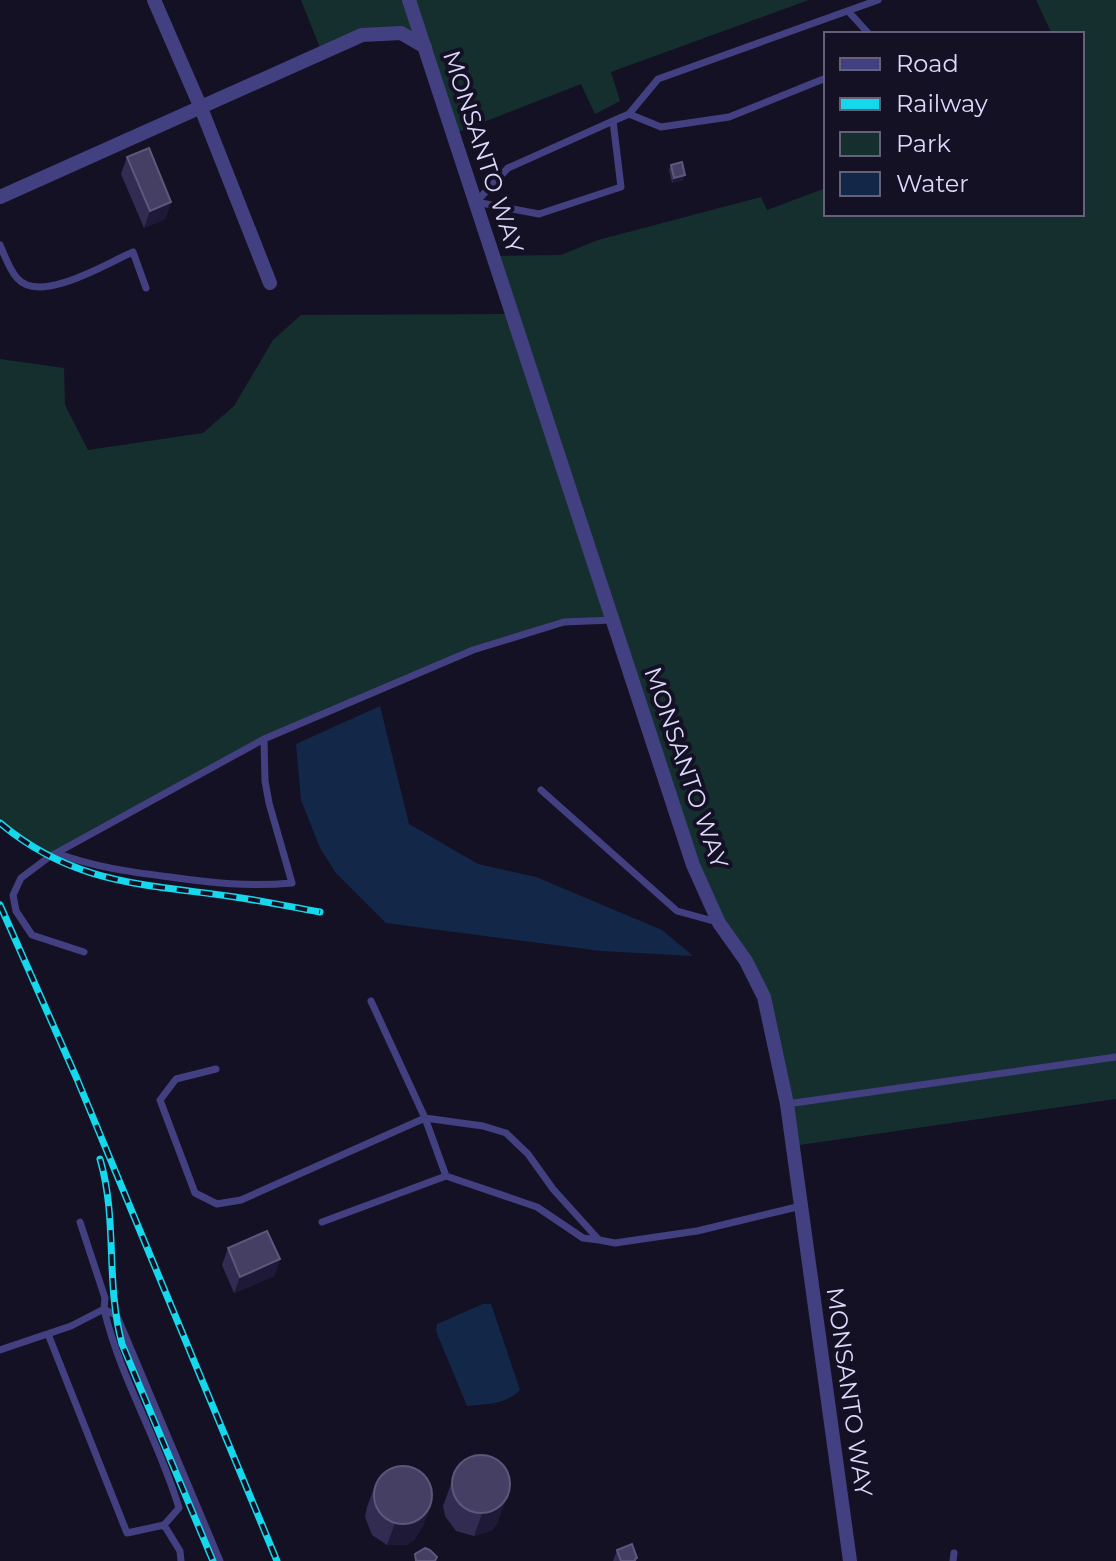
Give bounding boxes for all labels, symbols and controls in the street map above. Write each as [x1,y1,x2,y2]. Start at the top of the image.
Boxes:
legend [824,32,1084,216]
street label: MONSANTO WAY [437,47,530,257]
text: Road [896,49,959,78]
text: Railway [896,89,988,118]
text: Park [896,129,951,158]
text: Water [896,169,969,198]
street label: MONSANTO WAY [638,663,735,873]
street label: MONSANTO WAY [820,1285,879,1499]

